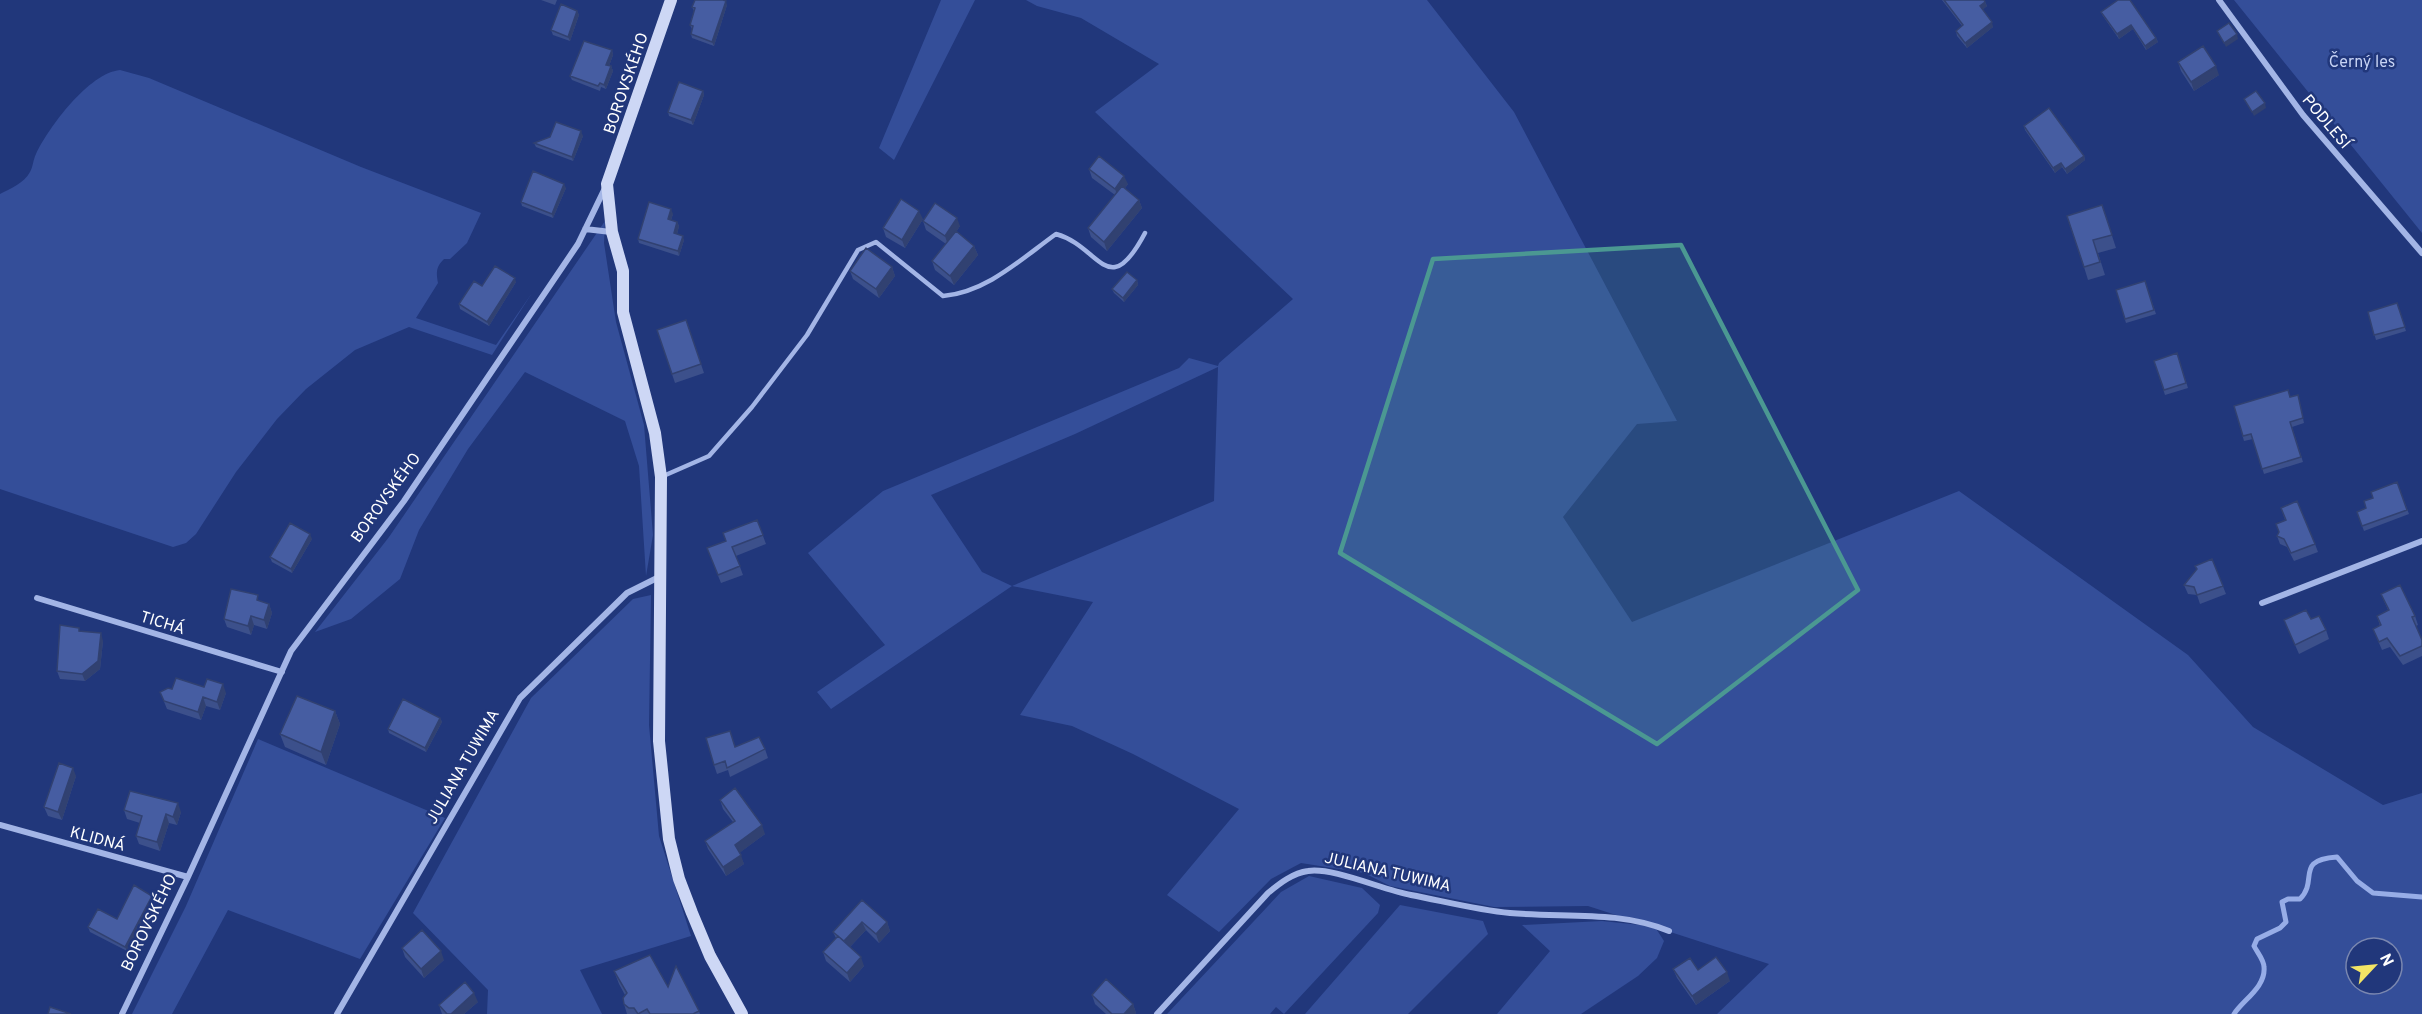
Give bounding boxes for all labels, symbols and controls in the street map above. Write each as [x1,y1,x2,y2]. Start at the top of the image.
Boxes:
street label: BOROVSKÉHO [598,30,654,137]
park label: Černý les [2329,51,2395,73]
street label: PODLESÍ [2297,90,2356,155]
street label: BOROVSKÉHO [346,448,426,547]
street label: TICHÁ [138,606,188,640]
street label: JULIANA TUWIMA [423,706,505,828]
street label: KLIDNÁ [68,821,128,857]
street label: JULIANA TUWIMA [1322,849,1453,897]
street label: BOROVSKÉHO [116,870,182,975]
north arrow [2344,936,2404,996]
text: N [2374,951,2397,970]

